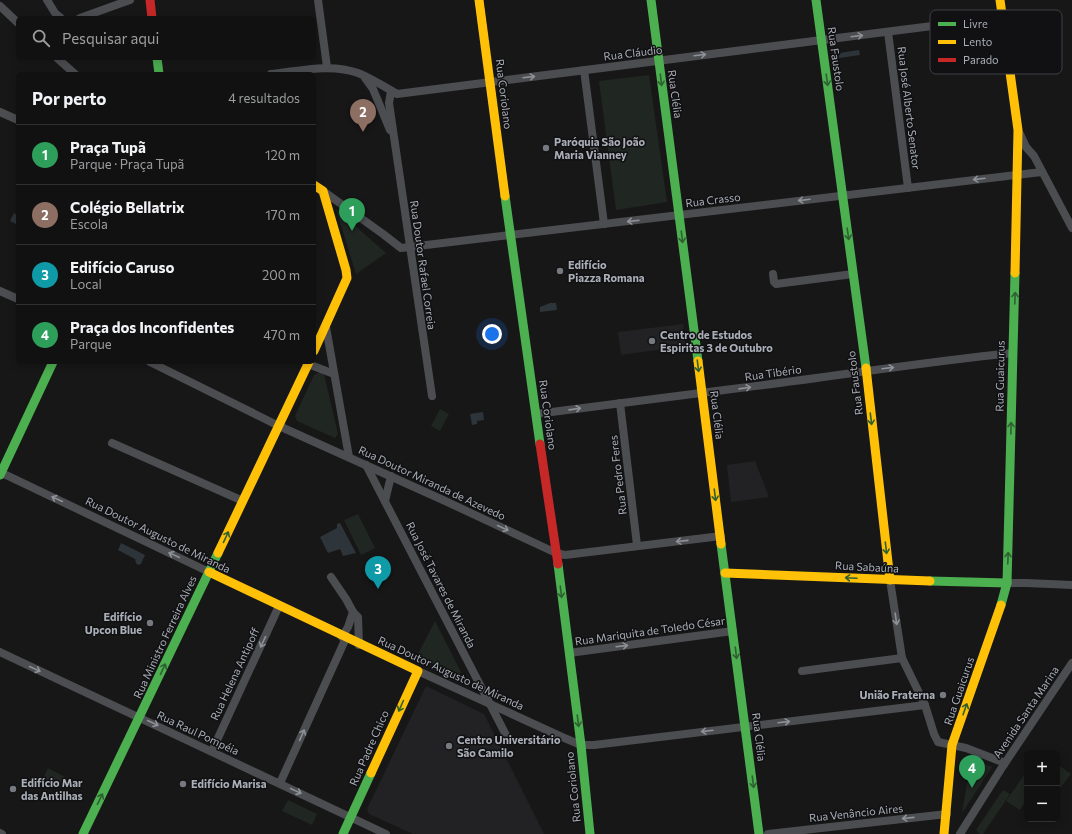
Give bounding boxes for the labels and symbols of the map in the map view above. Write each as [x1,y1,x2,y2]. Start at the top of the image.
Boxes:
legend [930,10,1062,74]
text: Livre [963,17,988,30]
street label: Rua Faustolo [826,26,847,92]
one-way arrow [850,32,863,39]
text: Lento [963,35,993,48]
street label: Rua Cláudio [603,42,664,63]
street label: Rua José Alberto Senator [895,46,924,171]
one-way arrow [693,52,706,59]
text: Parado [963,53,999,66]
street label: Rua Coriolano [494,58,515,130]
street label: Rua Clélia [666,69,685,119]
one-way arrow [522,73,535,81]
one-way arrow [657,73,665,86]
one-way arrow [823,73,830,86]
pin: 2 [350,99,376,132]
place label: Paróquia São João Maria Vianney [554,135,645,161]
marker: Paróquia São João Maria Vianney [541,143,551,153]
one-way arrow [973,175,986,183]
street label: Rua Crasso [685,190,742,209]
one-way arrow [798,197,811,204]
pin: 1 [339,198,365,231]
street label: Rua Doutor Rafael Correia [408,199,439,330]
one-way arrow [627,217,640,225]
one-way arrow [844,227,852,240]
one-way arrow [678,230,685,243]
place label: Edifício Piazza Romana [568,258,645,284]
marker: Edifício Piazza Romana [555,266,565,276]
one-way arrow [1011,292,1018,305]
your location [482,324,502,344]
place label: Centro de Estudos Espiritas 3 de Outubro [660,328,773,354]
marker: Centro de Estudos Espiritas 3 de Outubro [647,336,657,346]
street label: Rua Guaicurus [992,340,1007,412]
street label: Rua Faustolo [844,350,865,416]
one-way arrow [695,359,702,372]
street label: Rua Tibério [744,362,803,383]
one-way arrow [881,364,894,372]
street label: Rua Coriolano [537,379,560,451]
one-way arrow [738,384,751,392]
street label: Rua Clélia [708,390,727,440]
one-way arrow [568,405,581,413]
one-way arrow [868,412,875,425]
one-way arrow [1007,422,1015,435]
street label: Rua Pedro Feres [606,435,629,516]
street label: Rua Doutor Miranda de Azevedo [357,443,508,523]
one-way arrow [711,488,719,501]
street label: Rua Doutor Augusto de Miranda [84,494,233,575]
one-way arrow [51,495,63,502]
street label: Rua José Tavares de Miranda [403,519,479,651]
one-way arrow [496,525,508,532]
one-way arrow [223,531,230,543]
one-way arrow [676,537,689,544]
one-way arrow [882,541,890,554]
one-way arrow [168,551,180,558]
one-way arrow [1004,552,1012,565]
pin: 3 [365,556,391,589]
street label: Rua Sabaúna [835,558,899,575]
street label: Rua Ministro Ferreira Alves [130,573,199,700]
one-way arrow [845,575,858,582]
one-way arrow [558,585,565,598]
place label: Edifício Upcon Blue [85,610,142,636]
one-way arrow [892,612,900,625]
street label: Rua Mariquita de Toledo César [574,613,727,647]
marker: Edifício Upcon Blue [145,618,155,628]
street label: Rua Helena Antipoff [207,625,262,722]
street label: Rua Doutor Augusto de Miranda [376,633,526,712]
one-way arrow [258,635,266,647]
one-way arrow [615,642,628,650]
one-way arrow [732,646,740,659]
street label: Rua Guaicurus [941,655,976,727]
street label: Avenida Santa Marina [990,663,1061,760]
one-way arrow [160,664,167,676]
one-way arrow [29,666,41,673]
place label: União Fraterna [860,688,935,701]
marker: União Fraterna [938,690,948,700]
one-way arrow [397,700,404,712]
one-way arrow [962,703,970,715]
street label: Rua Raul Pompéia [155,708,241,757]
street label: Rua Padre Chico [346,708,391,787]
street label: Rua Clélia [750,712,769,762]
one-way arrow [574,714,582,727]
one-way arrow [777,718,790,726]
one-way arrow [147,720,159,727]
one-way arrow [700,727,713,735]
one-way arrow [299,729,306,741]
place label: Centro Universitário São Camilo [457,733,561,759]
marker: Centro Universitário São Camilo [444,741,454,751]
street label: Rua Coriolano [562,751,583,823]
pin: 4 [959,755,985,788]
one-way arrow [749,775,756,788]
place label: Edifício Mar das Antilhas [21,776,83,802]
place label: Edifício Marisa [191,777,267,790]
marker: Edifício Marisa [178,779,188,789]
marker: Edifício Mar das Antilhas [8,784,18,794]
one-way arrow [290,788,302,795]
one-way arrow [97,793,104,805]
street label: Rua Venâncio Aires [808,801,904,824]
one-way arrow [902,814,915,822]

